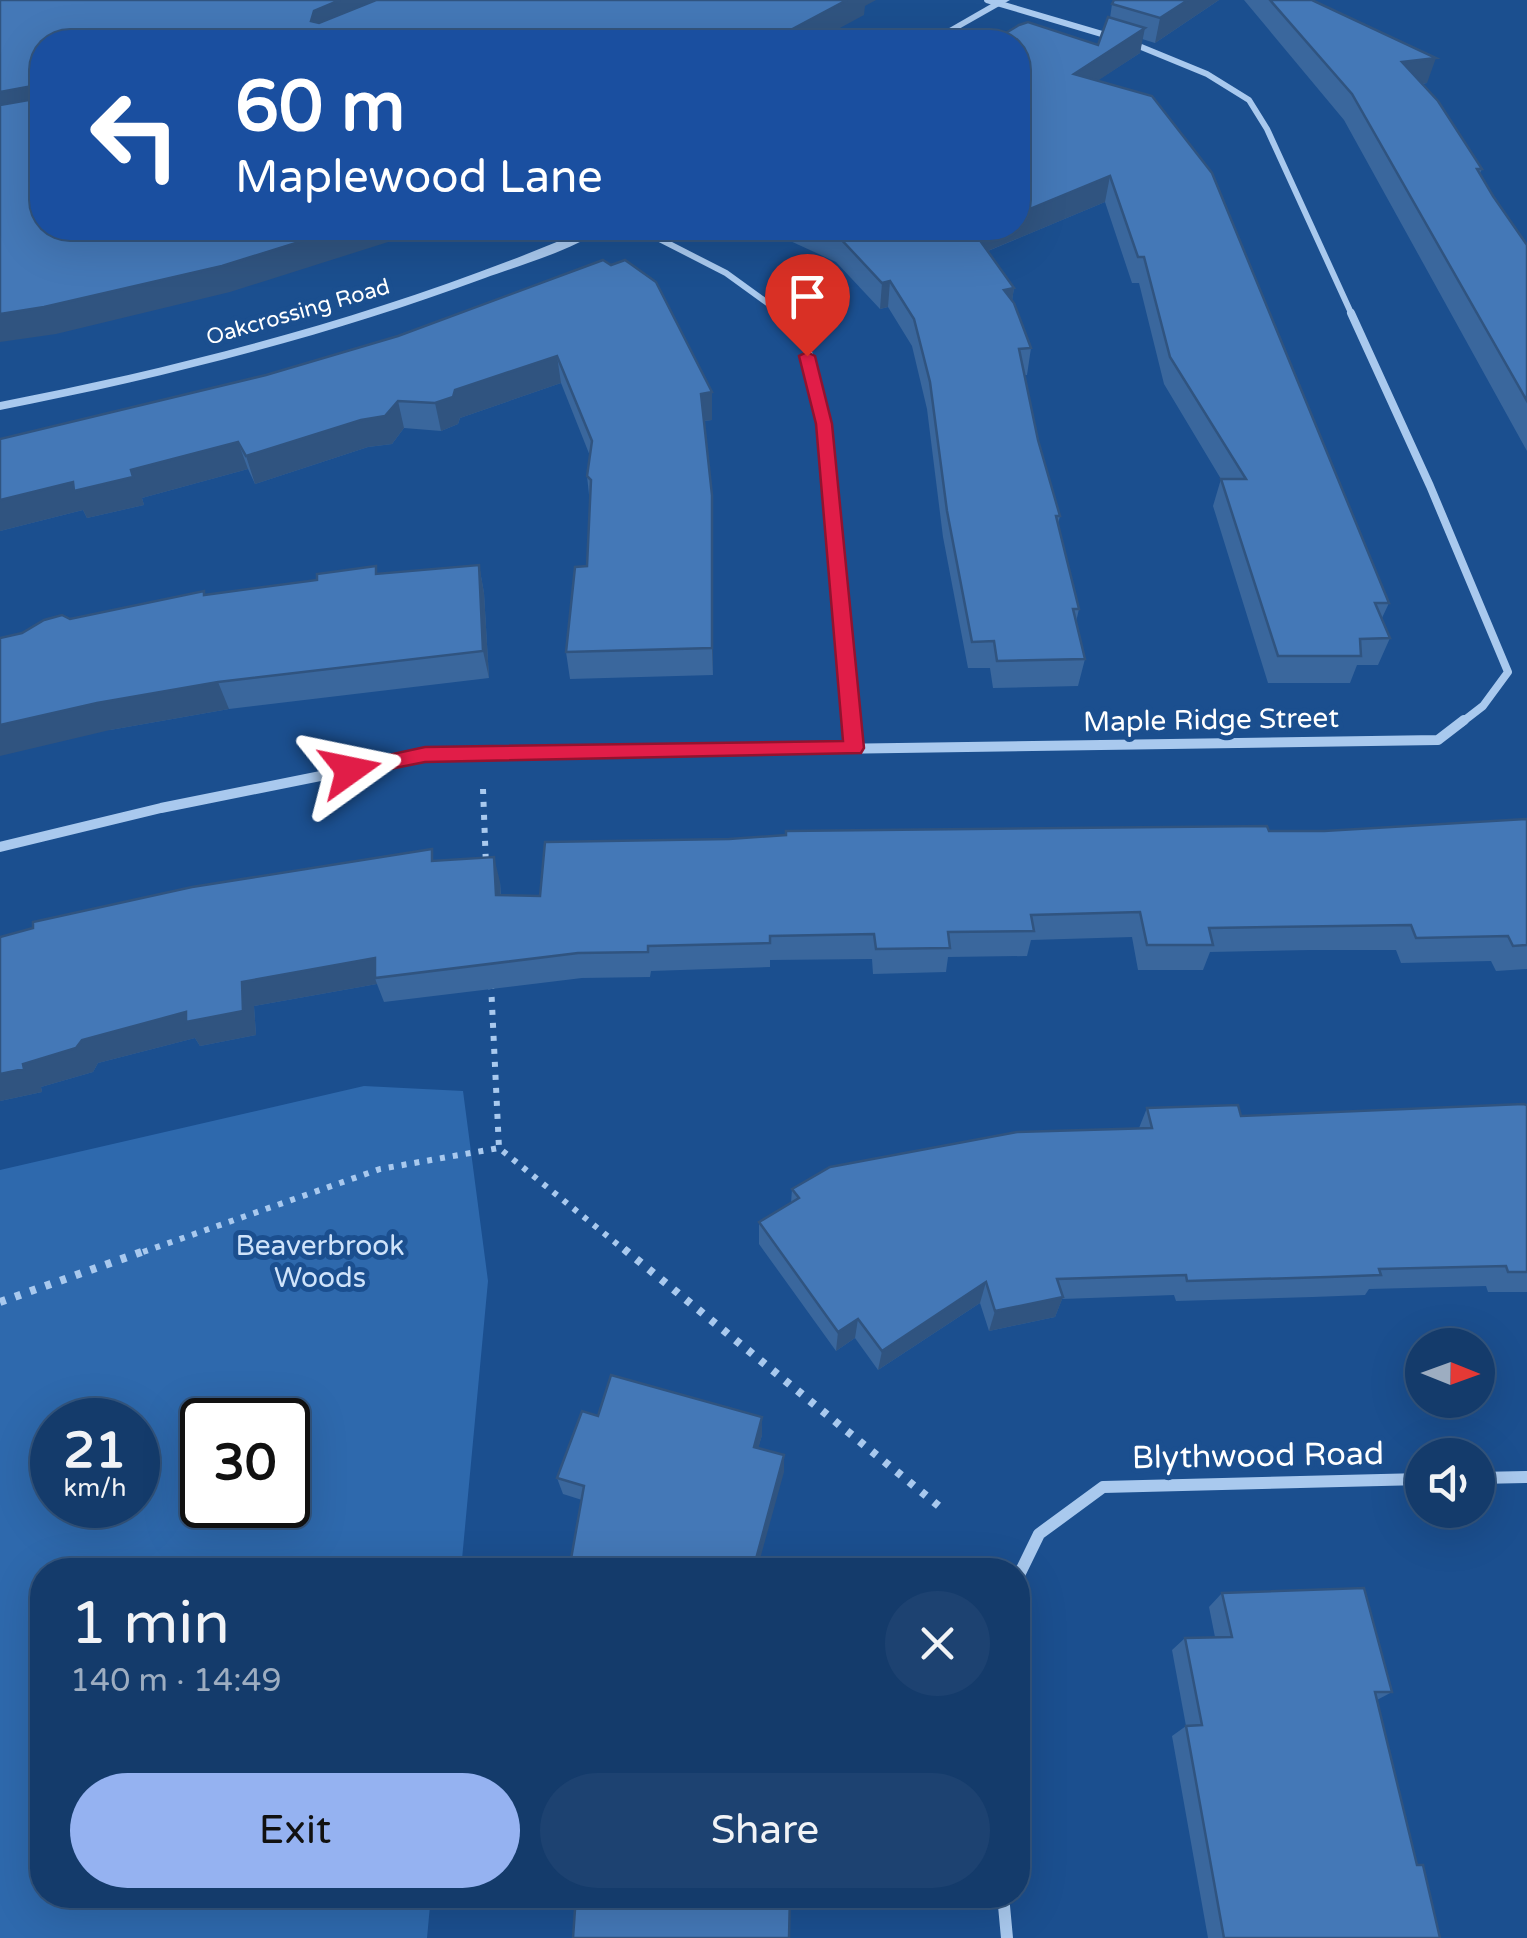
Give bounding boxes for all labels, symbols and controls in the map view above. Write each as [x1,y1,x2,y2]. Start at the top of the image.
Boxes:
text: 60 m [235,66,405,150]
icon: left [70,70,200,200]
text: Maplewood Lane [235,151,603,205]
pin [765,254,850,357]
icon: arrive [780,269,835,324]
street label: Oakcrossing Road [203,273,393,351]
street label: Maple Ridge Street [1083,701,1340,739]
position arrow [298,718,402,822]
park label: Beaverbrook Woods [235,1229,405,1295]
north arrow [1405,1328,1495,1418]
map controls [1405,1328,1495,1528]
speed limit sign: 30 [180,1398,310,1528]
text: 21 [64,1421,126,1481]
street label: Blythwood Road [1132,1435,1384,1477]
button: sound [1405,1438,1495,1528]
text: km/h [64,1473,126,1503]
text: 1 min [70,1588,230,1660]
button: close [885,1591,990,1696]
text: 140 m · 14:49 [70,1662,282,1700]
button: Exit [70,1773,520,1888]
button: Share [540,1773,990,1888]

